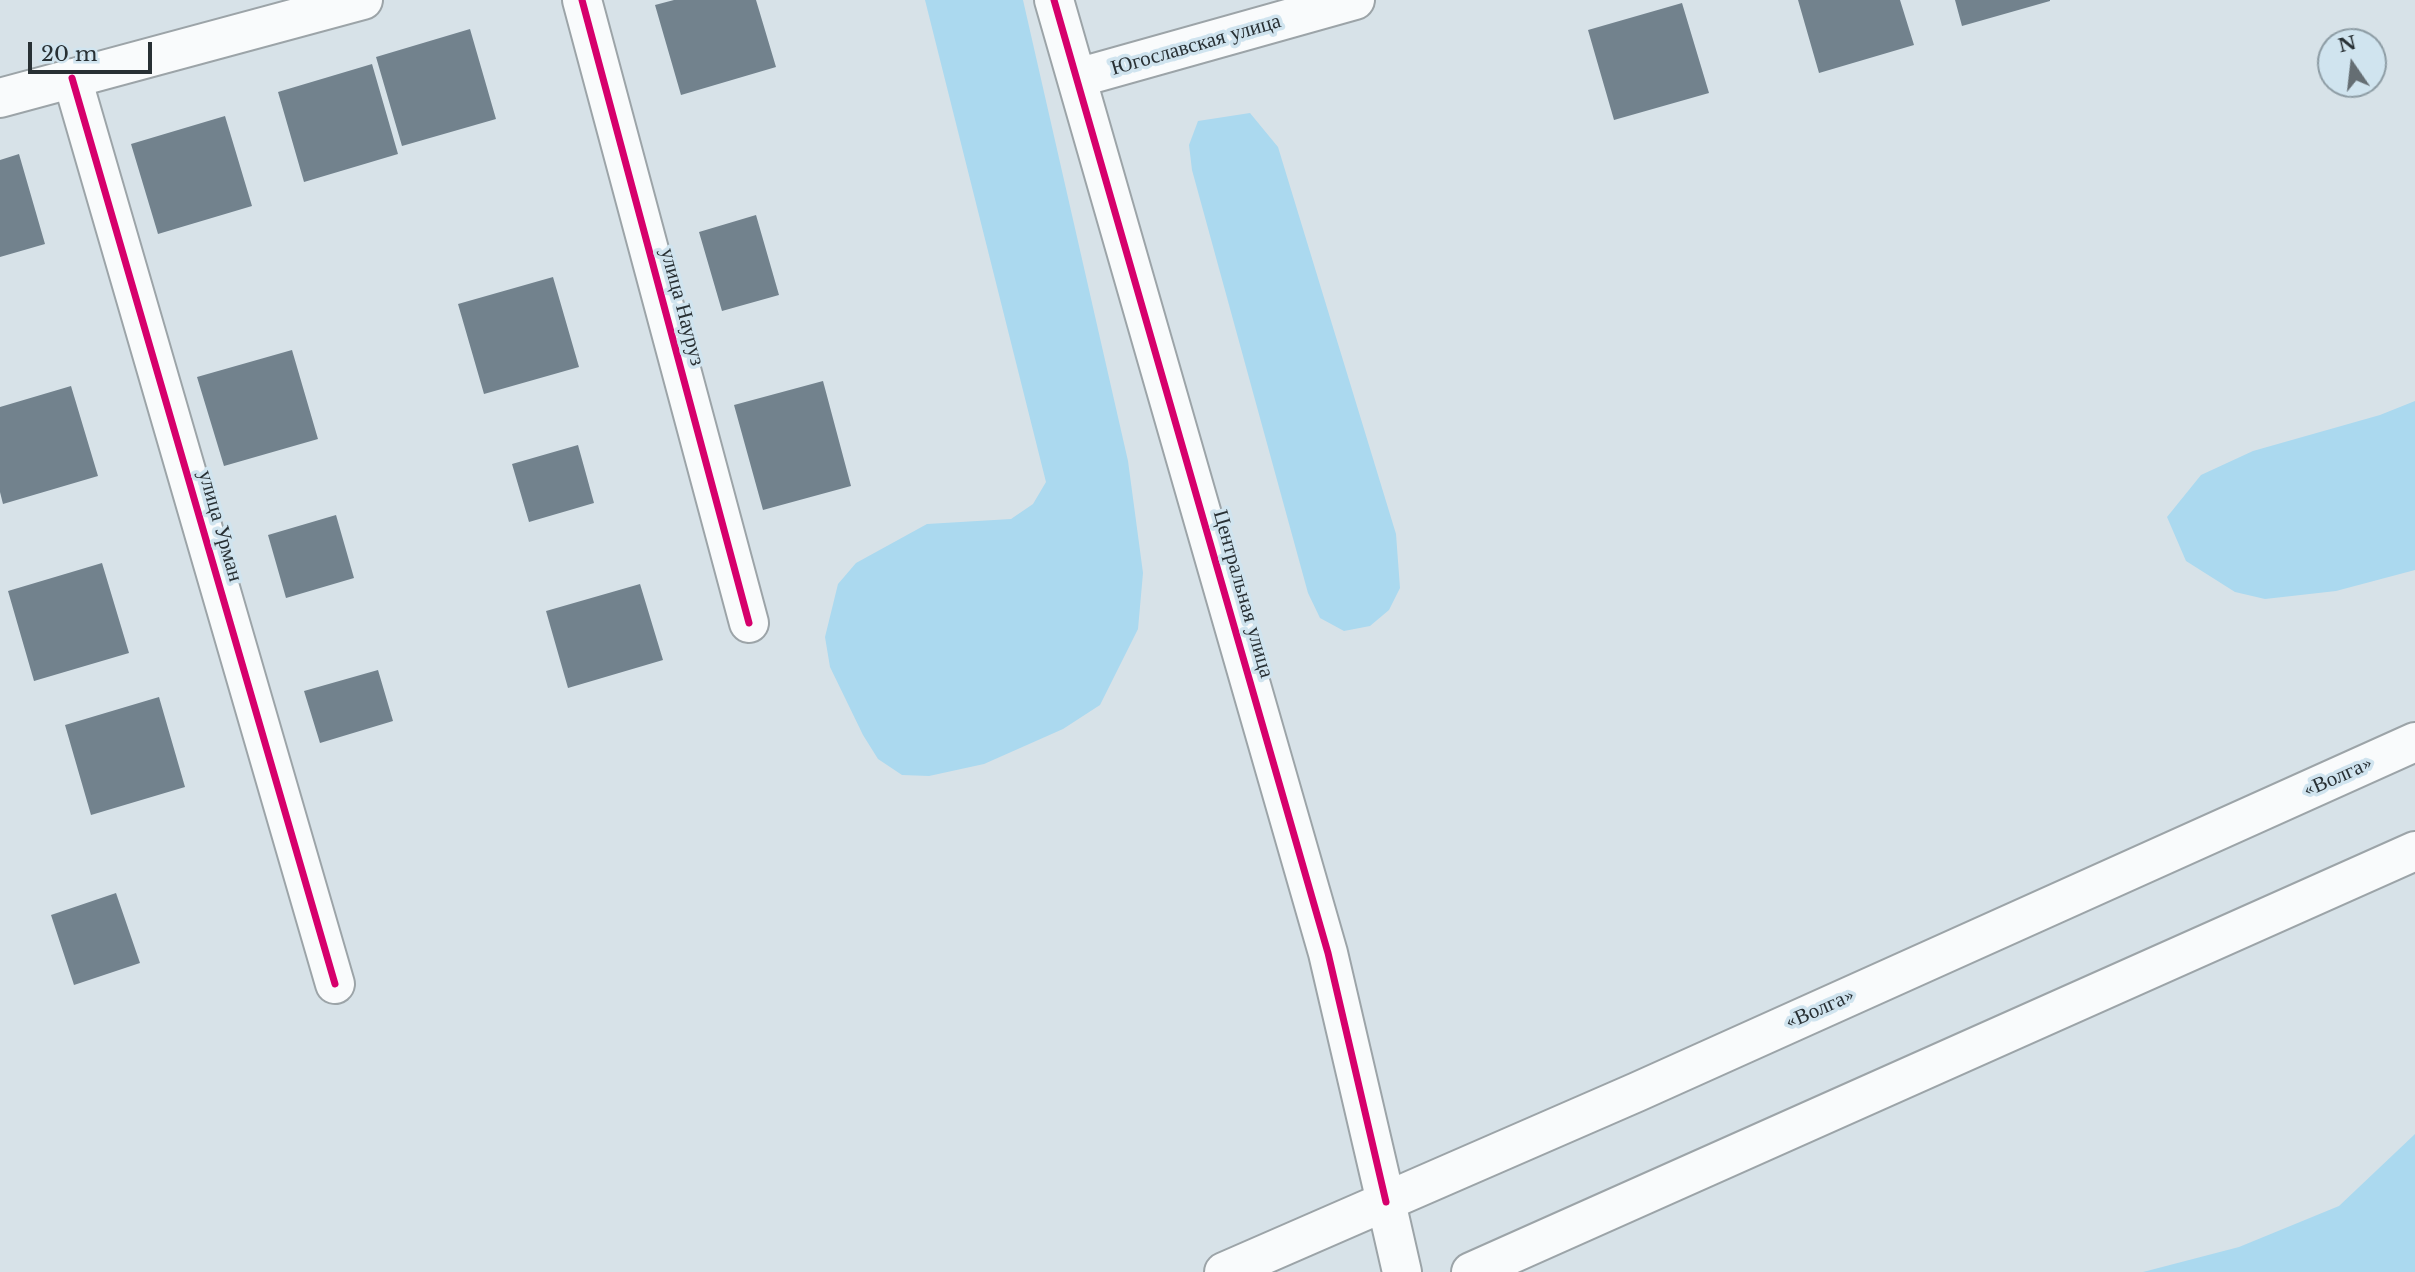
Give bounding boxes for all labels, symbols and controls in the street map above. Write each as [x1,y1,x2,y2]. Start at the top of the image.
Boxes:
street label: Югославская улица [1108,9,1284,81]
scale bar [32,28,156,72]
north arrow [2317,28,2387,98]
text: N [2336,31,2359,57]
text: 20 m [41,41,98,67]
street label: улица Науруз [654,245,710,369]
street label: улица Урман [192,467,248,585]
street label: Центральная улица [1207,507,1279,681]
street label: «Волга» [2299,751,2377,803]
street label: «Волга» [1781,983,1859,1035]

